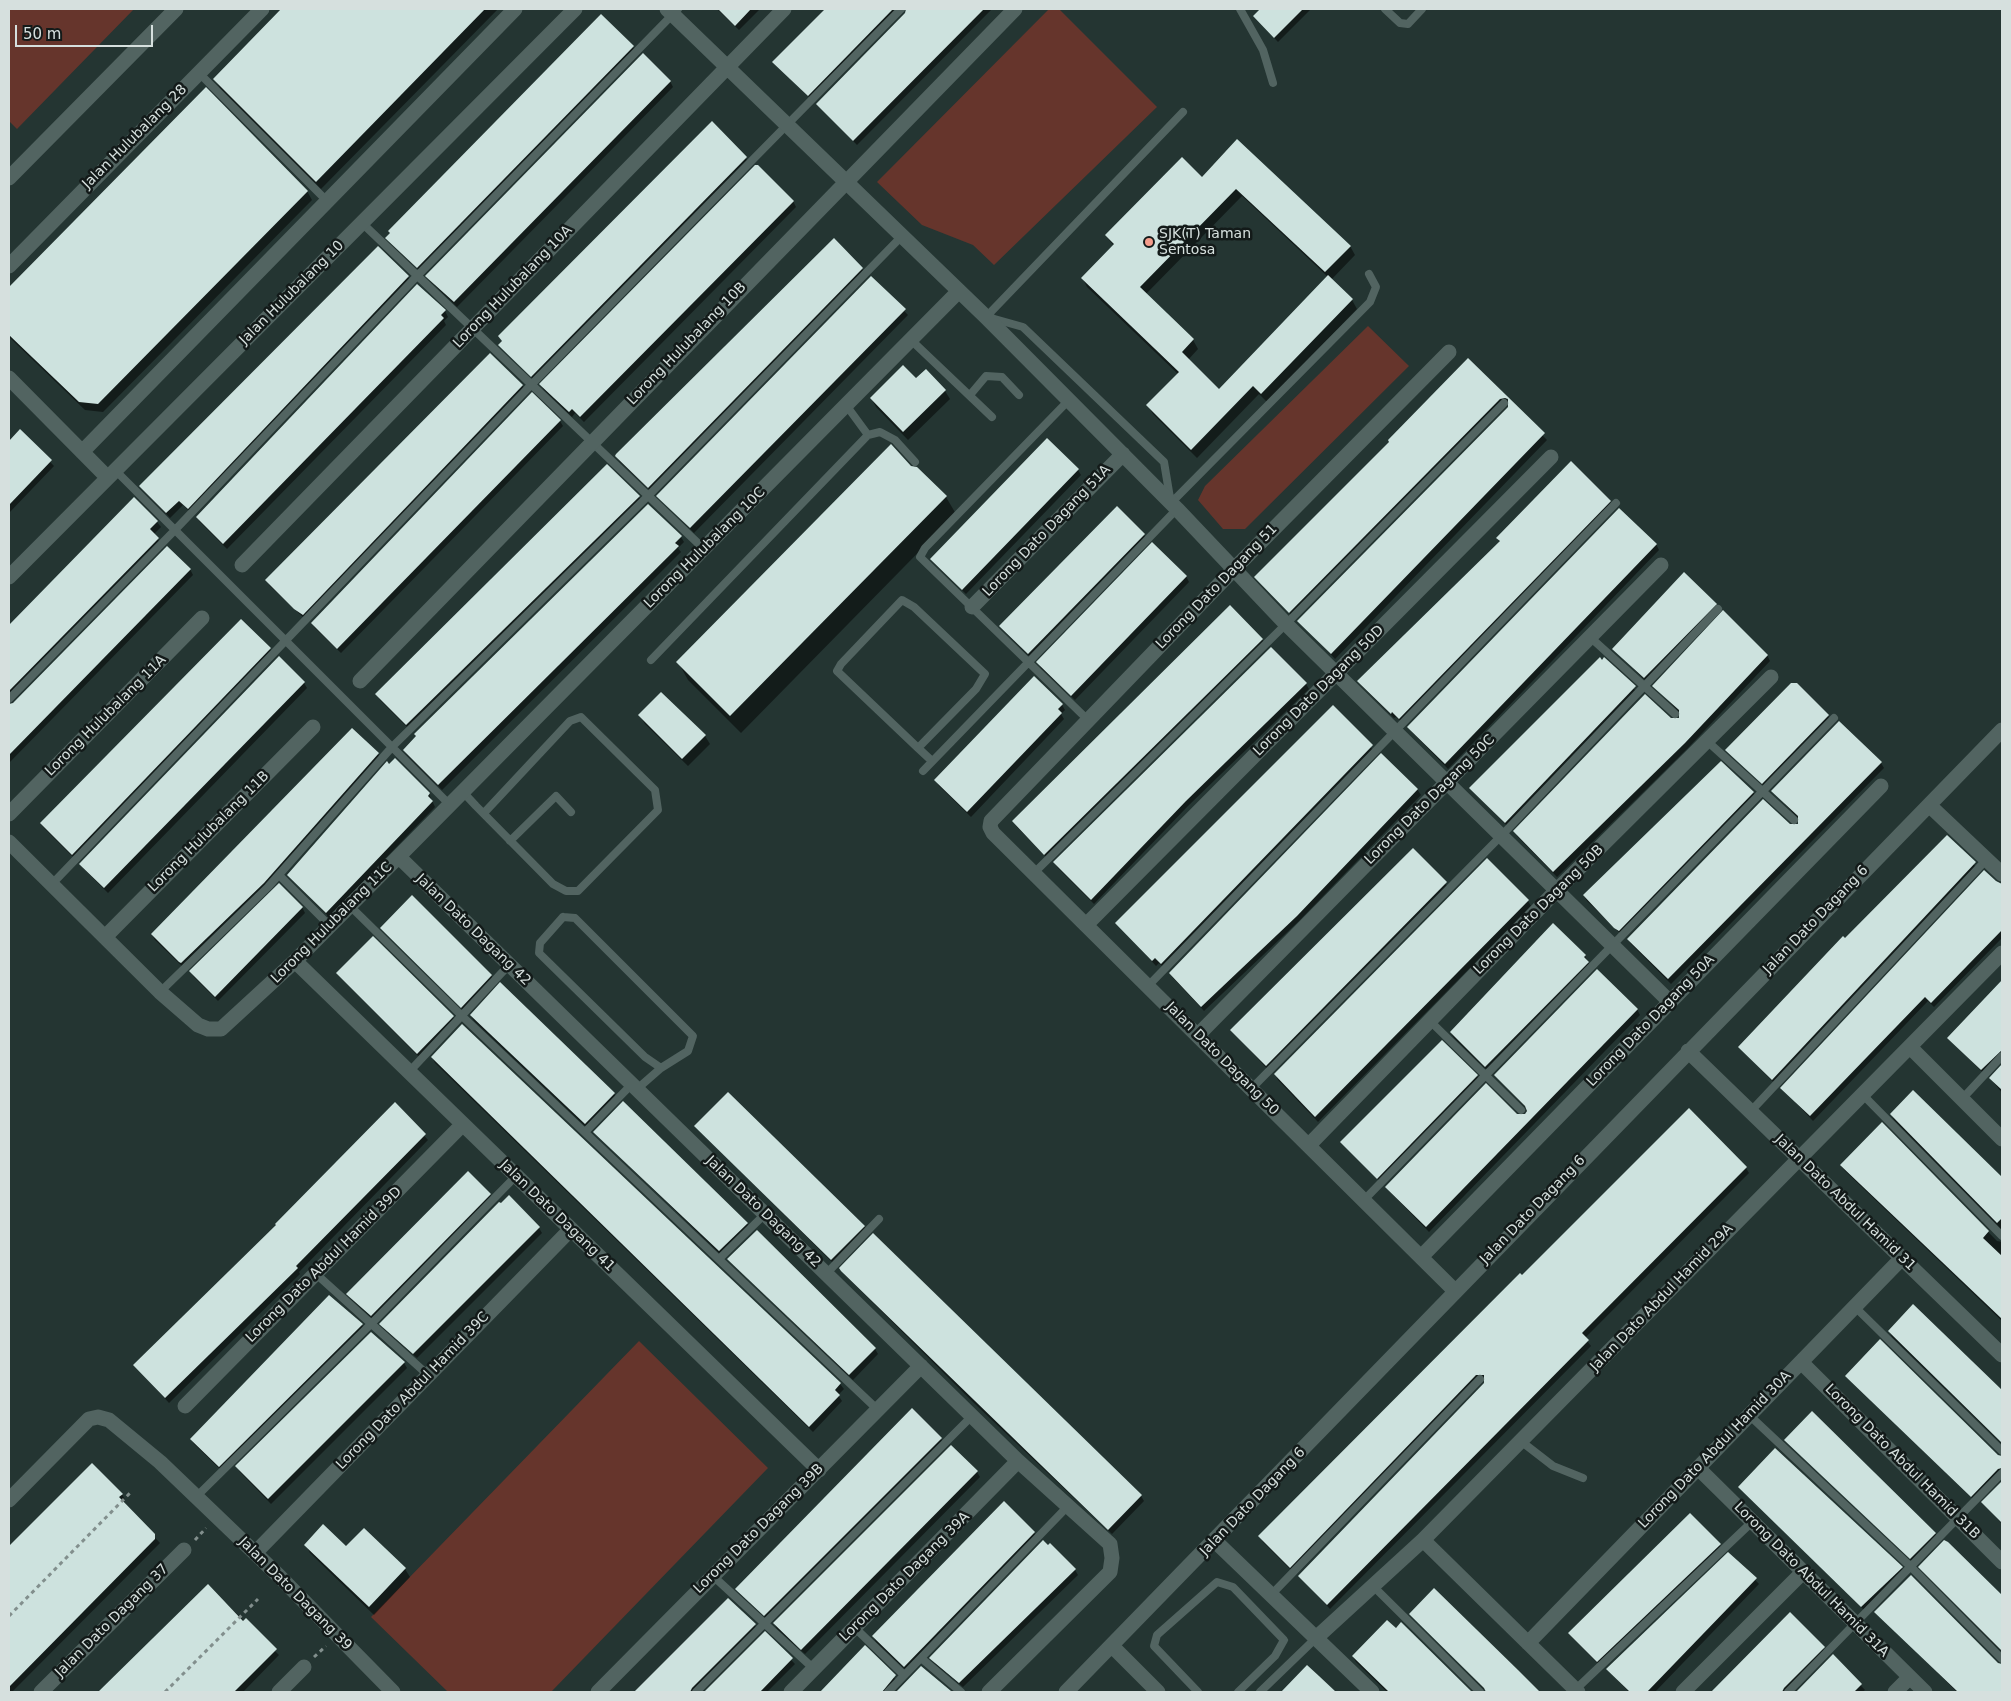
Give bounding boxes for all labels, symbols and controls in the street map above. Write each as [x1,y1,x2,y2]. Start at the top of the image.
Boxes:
scale bar [18,15,155,47]
text: 50 m [23,25,61,43]
street label: Jalan Hulubalang 28 [79,81,191,193]
street label: Lorong Hulubalang 10A [450,222,576,352]
place label: SJK(T) Taman Sentosa [1159,226,1251,258]
marker: SJK(T) Taman Sentosa [1143,236,1155,248]
street label: Jalan Hulubalang 10 [236,237,348,349]
street label: Lorong Hulubalang 10B [624,279,750,409]
street label: Lorong Dato Dagang 51A [980,462,1114,600]
street label: Lorong Hulubalang 10C [641,484,769,612]
street label: Lorong Dato Dagang 51 [1153,521,1281,653]
street label: Lorong Dato Dagang 50D [1250,622,1388,760]
street label: Lorong Hulubalang 11A [42,652,170,780]
street label: Lorong Dato Dagang 50C [1362,732,1498,868]
street label: Lorong Hulubalang 11B [145,768,273,896]
street label: Lorong Dato Dagang 50B [1471,842,1607,978]
street label: Lorong Hulubalang 11C [268,859,396,987]
street label: Jalan Dato Dagang 6 [1760,862,1872,978]
street label: Jalan Dato Dagang 42 [412,871,534,989]
street label: Lorong Dato Dagang 50A [1584,952,1718,1090]
street label: Jalan Dato Dagang 50 [1162,999,1282,1119]
street label: Jalan Dato Abdul Hamid 31 [1771,1131,1919,1275]
street label: Jalan Dato Dagang 6 [1477,1152,1589,1268]
street label: Jalan Dato Dagang 42 [702,1153,824,1271]
street label: Jalan Dato Dagang 41 [496,1157,618,1275]
street label: Lorong Dato Abdul Hamid 39D [243,1184,405,1346]
street label: Jalan Dato Abdul Hamid 29A [1587,1221,1737,1375]
street label: Lorong Dato Abdul Hamid 39C [333,1309,493,1473]
street label: Lorong Dato Abdul Hamid 30A [1635,1368,1795,1532]
street label: Lorong Dato Abdul Hamid 31B [1821,1381,1983,1543]
street label: Jalan Dato Dagang 6 [1197,1444,1309,1560]
street label: Lorong Dato Dagang 39B [691,1461,827,1597]
street label: Lorong Dato Abdul Hamid 31A [1730,1499,1892,1661]
street label: Lorong Dato Dagang 39A [837,1509,973,1645]
street label: Jalan Dato Dagang 39 [235,1534,355,1654]
street label: Jalan Dato Dagang 37 [52,1561,172,1681]

